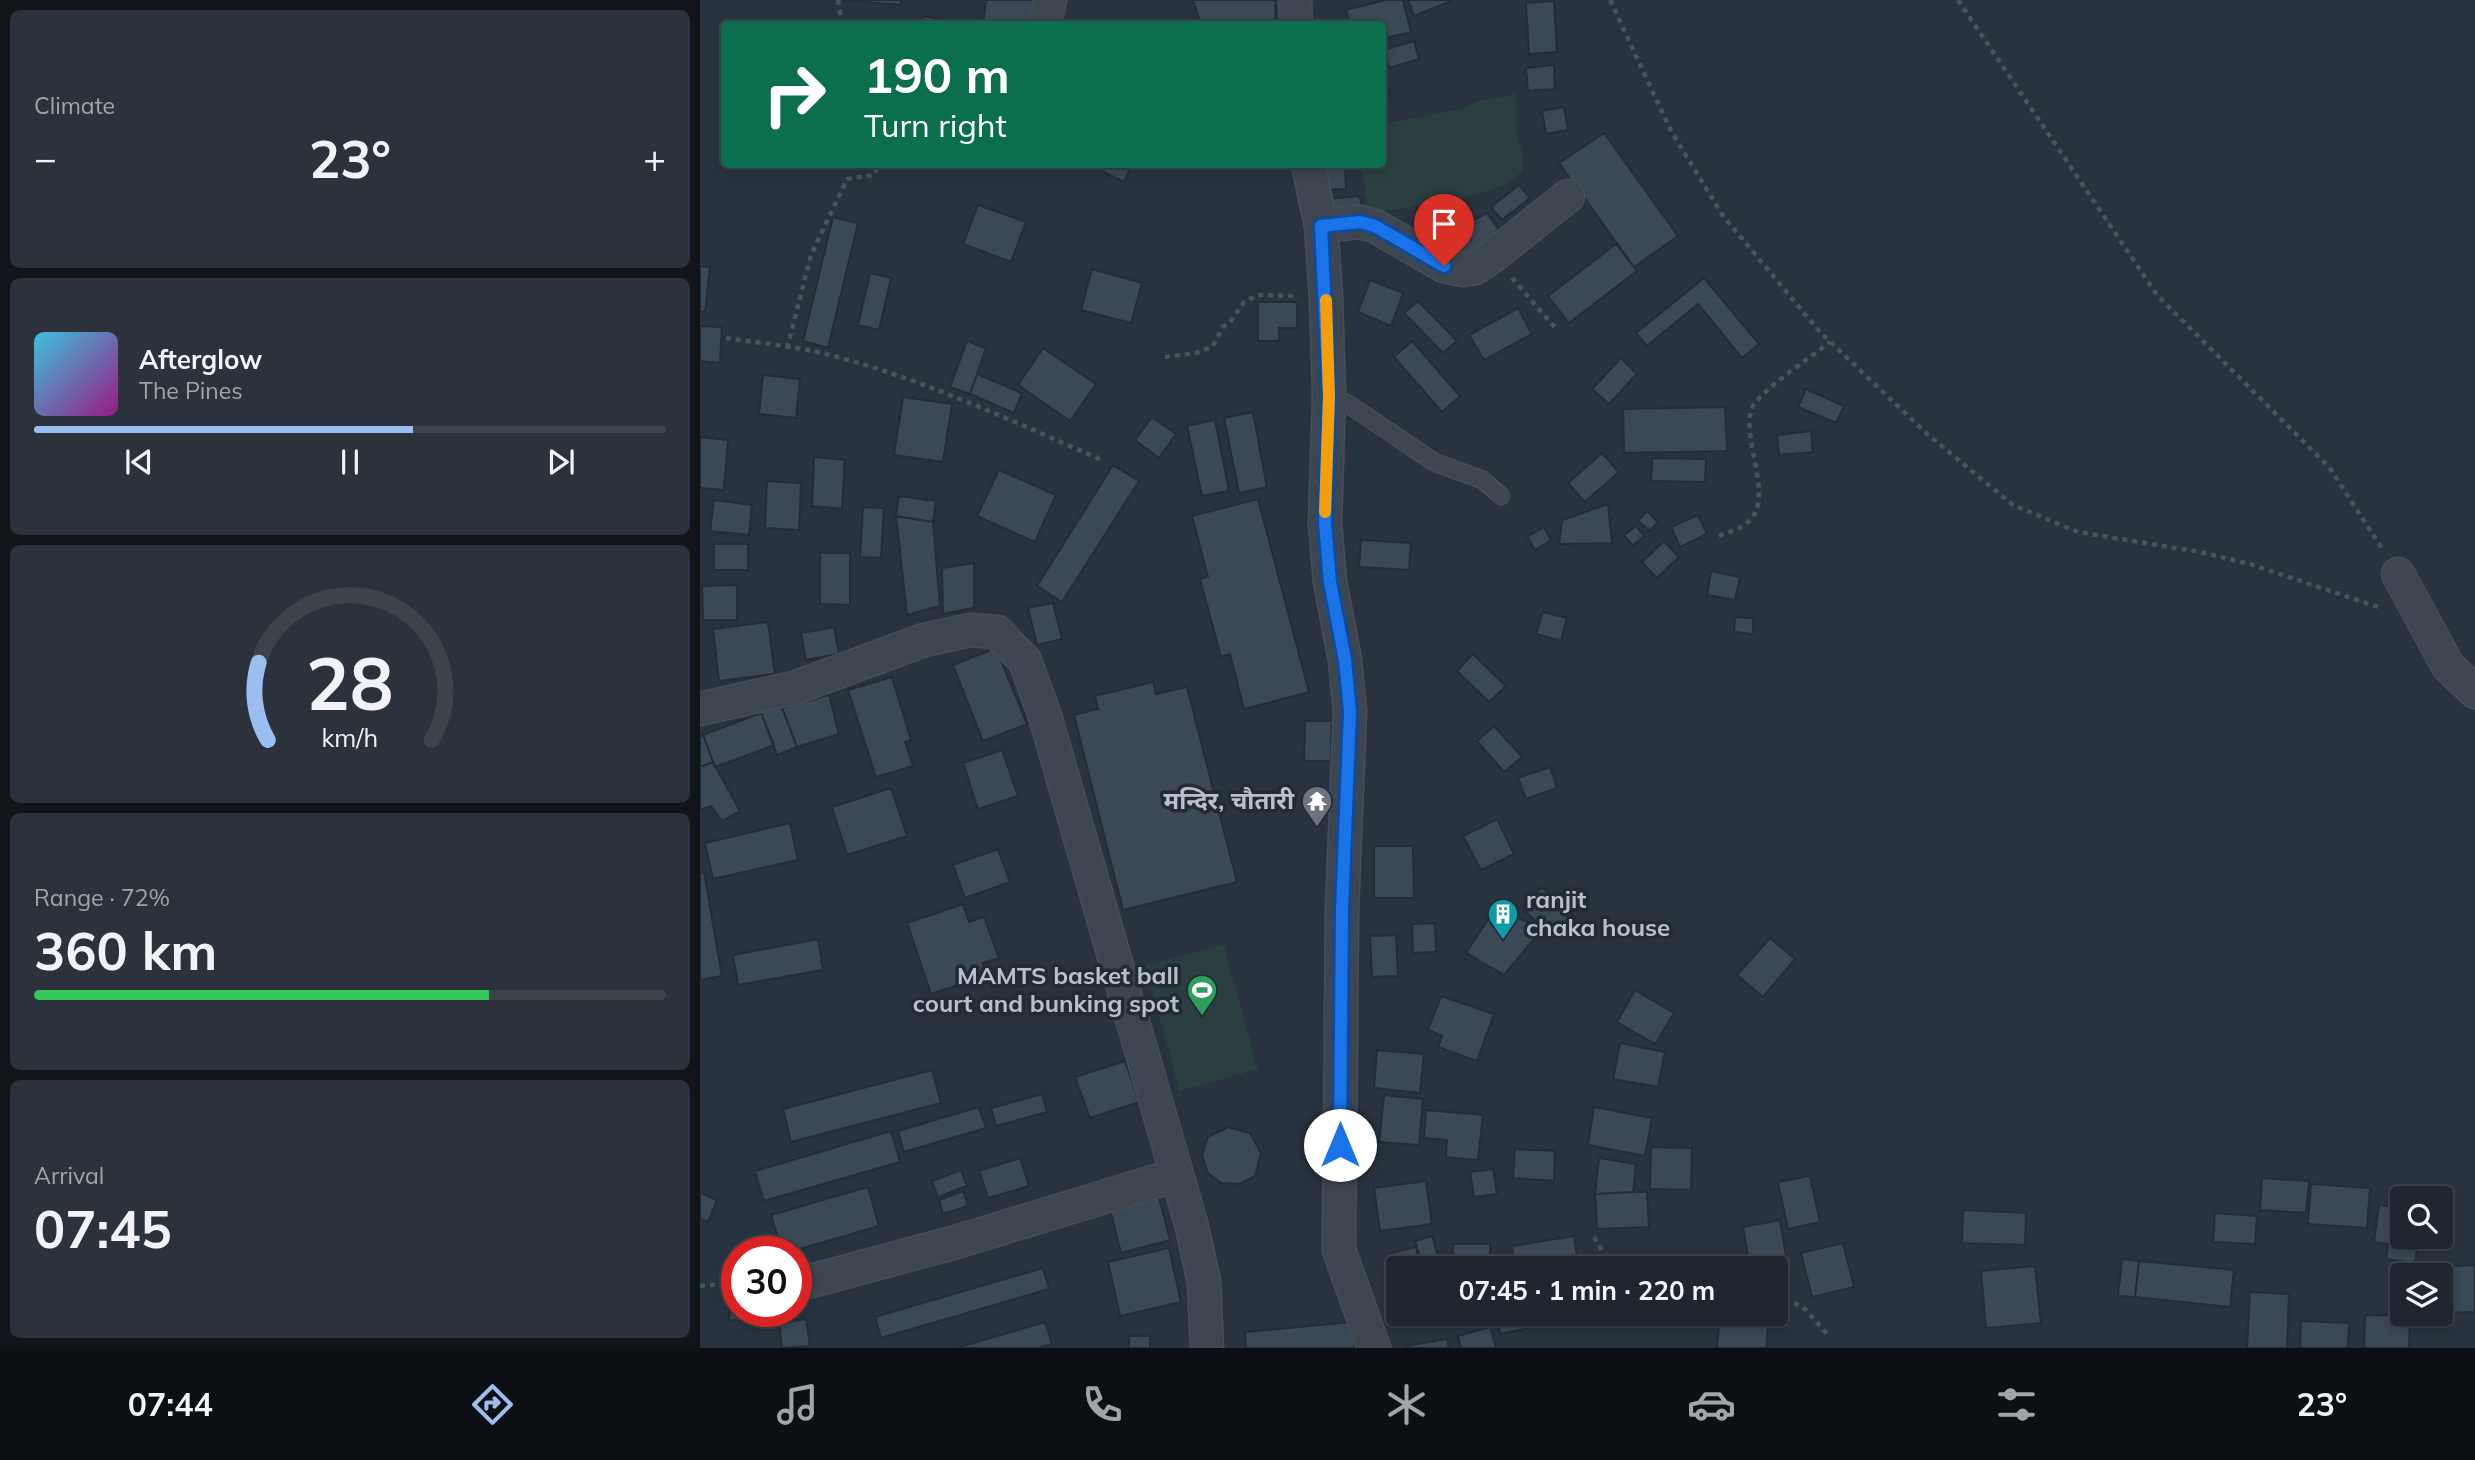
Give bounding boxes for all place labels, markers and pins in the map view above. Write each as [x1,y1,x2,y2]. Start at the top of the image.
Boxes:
pin [1414,194,1474,266]
temple icon: मन्दिर, चौतारी [1300,784,1334,828]
place label: मन्दिर, चौतारी [1164,785,1295,815]
place label: ranjit chaka house [1526,884,1670,942]
building icon: ranjit chaka house [1486,897,1520,941]
place label: MAMTS basket ball court and bunking spot [913,960,1179,1018]
sports icon: MAMTS basket ball court and bunking spot [1185,973,1219,1017]

